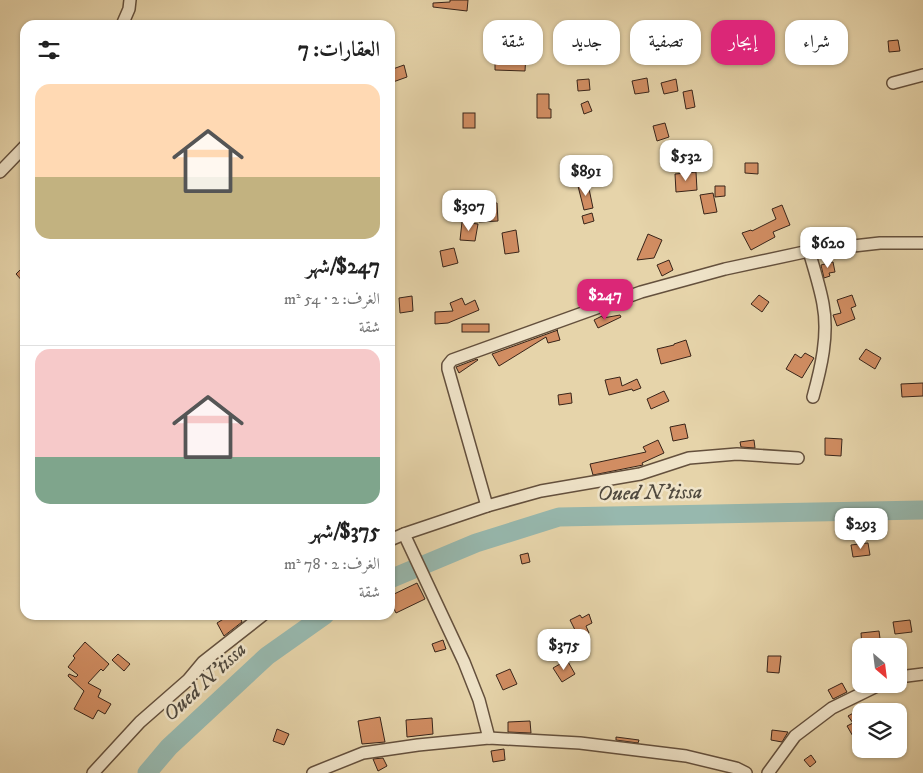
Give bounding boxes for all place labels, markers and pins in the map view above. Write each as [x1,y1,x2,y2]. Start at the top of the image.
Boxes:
pin: $532 [656,140,716,182]
pin: $891 [556,154,616,197]
pin: $307 [439,190,499,232]
pin: $620 [798,226,858,269]
pin: $247 [575,278,635,321]
pin: $293 [831,508,891,550]
pin: $375 [534,628,594,671]

